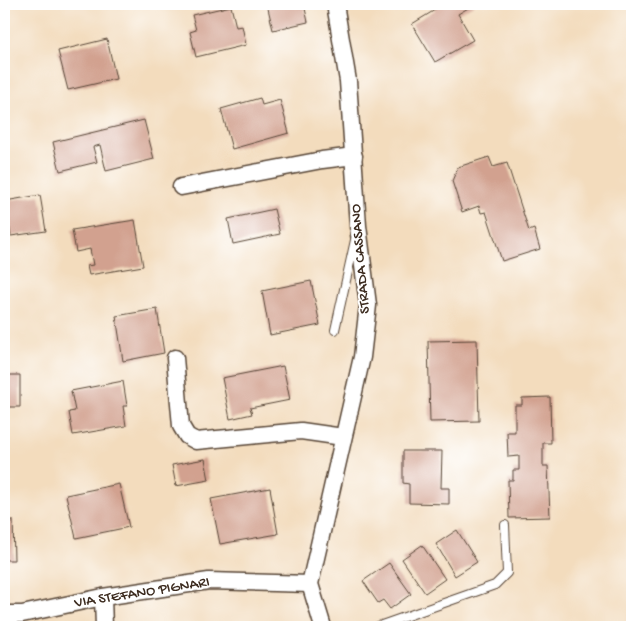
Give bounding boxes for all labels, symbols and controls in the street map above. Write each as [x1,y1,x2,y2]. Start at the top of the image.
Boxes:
street label: STRADA CASSANO [347,203,375,315]
street label: VIA STEFANO PIGNARI [72,573,211,613]

